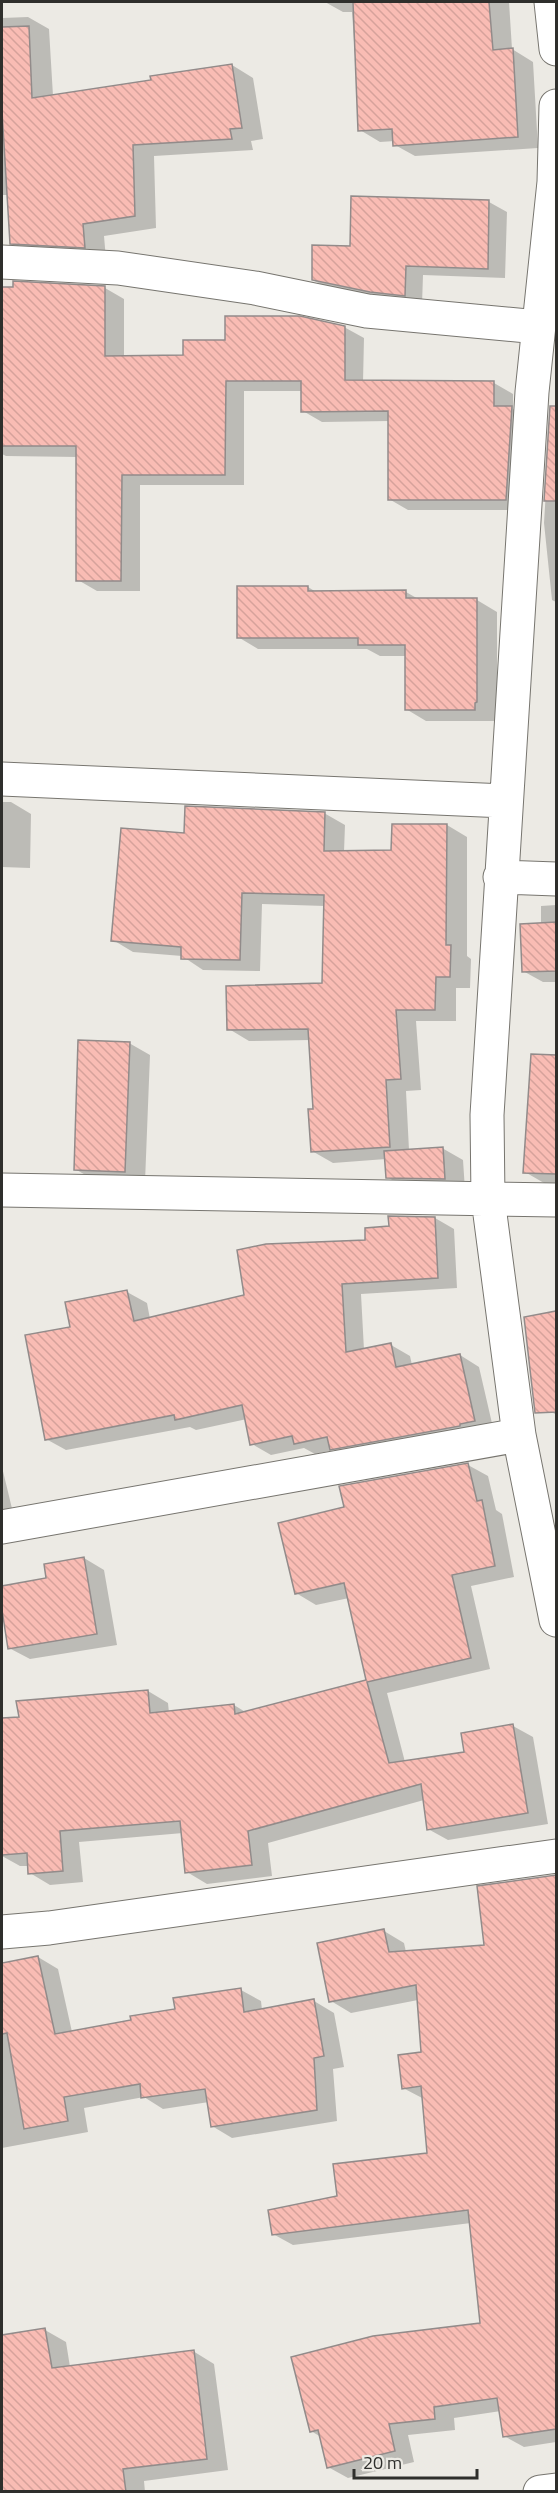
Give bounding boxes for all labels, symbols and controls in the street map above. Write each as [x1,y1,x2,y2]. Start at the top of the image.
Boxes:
scale bar [354,2442,477,2480]
text: 20 m [363,2449,402,2476]

